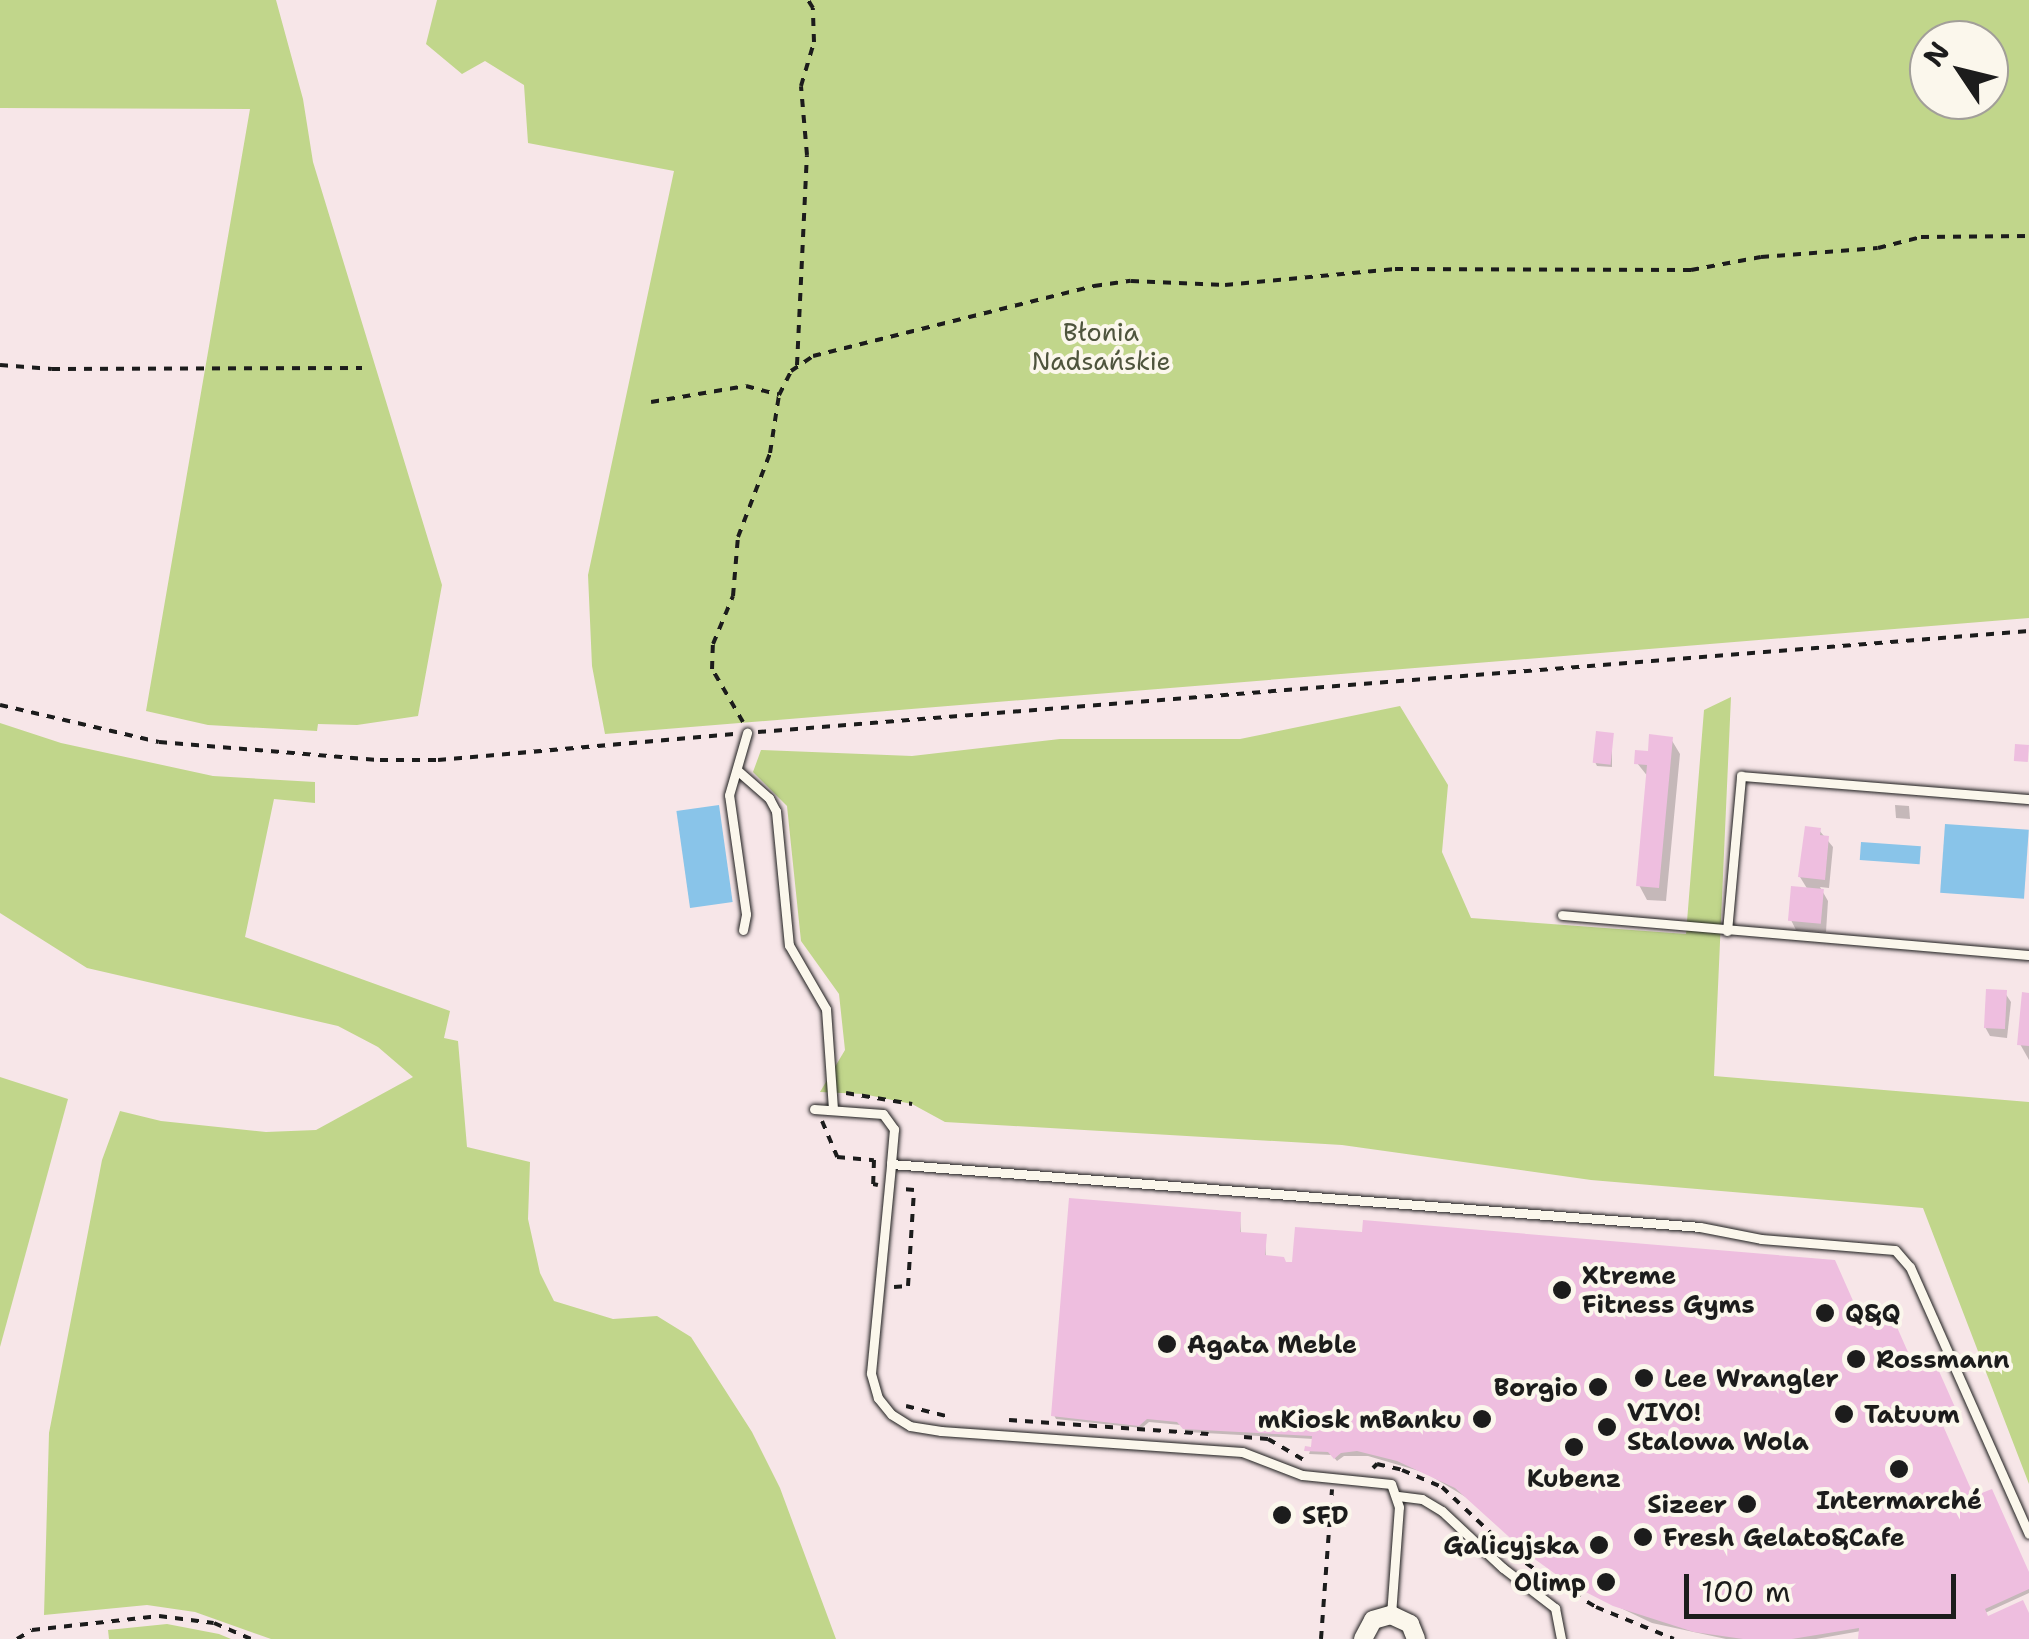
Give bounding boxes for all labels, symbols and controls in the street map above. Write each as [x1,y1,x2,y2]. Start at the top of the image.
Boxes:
north arrow [1909,20,2009,120]
text: N [1914,34,1958,74]
park label: Błonia Nadsańskie [1031,318,1171,377]
place label: Xtreme Fitness Gyms [1582,1261,1755,1320]
marker: Xtreme Fitness Gyms [1551,1279,1573,1301]
place label: Q&Q [1845,1298,1901,1328]
marker: Q&Q [1814,1302,1836,1324]
place label: Agata Meble [1187,1329,1357,1359]
marker: Agata Meble [1156,1333,1178,1355]
place label: Rossmann [1876,1344,2010,1374]
marker: Rossmann [1845,1348,1867,1370]
place label: Lee Wrangler [1664,1363,1839,1393]
marker: Lee Wrangler [1633,1367,1655,1389]
place label: Borgio [1494,1372,1578,1402]
marker: Borgio [1587,1376,1609,1398]
place label: VIVO! Stalowa Wola [1627,1398,1809,1457]
place label: Tatuum [1864,1399,1960,1429]
marker: Tatuum [1833,1403,1855,1425]
place label: mKiosk mBanku [1258,1404,1462,1434]
marker: mKiosk mBanku [1471,1408,1493,1430]
marker: VIVO! Stalowa Wola [1596,1416,1618,1438]
marker: Kubenz [1563,1436,1585,1458]
marker: Intermarché [1888,1458,1910,1480]
place label: Kubenz [1527,1463,1621,1493]
place label: Intermarché [1816,1485,1982,1515]
place label: Sizeer [1647,1489,1727,1519]
marker: Sizeer [1736,1493,1758,1515]
place label: SFD [1302,1500,1349,1530]
marker: SFD [1271,1504,1293,1526]
place label: Fresh Gelato&Cafe [1663,1522,1905,1552]
marker: Fresh Gelato&Cafe [1632,1526,1654,1548]
place label: Galicyjska [1443,1530,1579,1560]
marker: Galicyjska [1588,1534,1610,1556]
scale bar [1689,1554,1962,1616]
place label: Olimp [1514,1567,1586,1597]
marker: Olimp [1595,1571,1617,1593]
text: 100 m [1701,1571,1791,1612]

